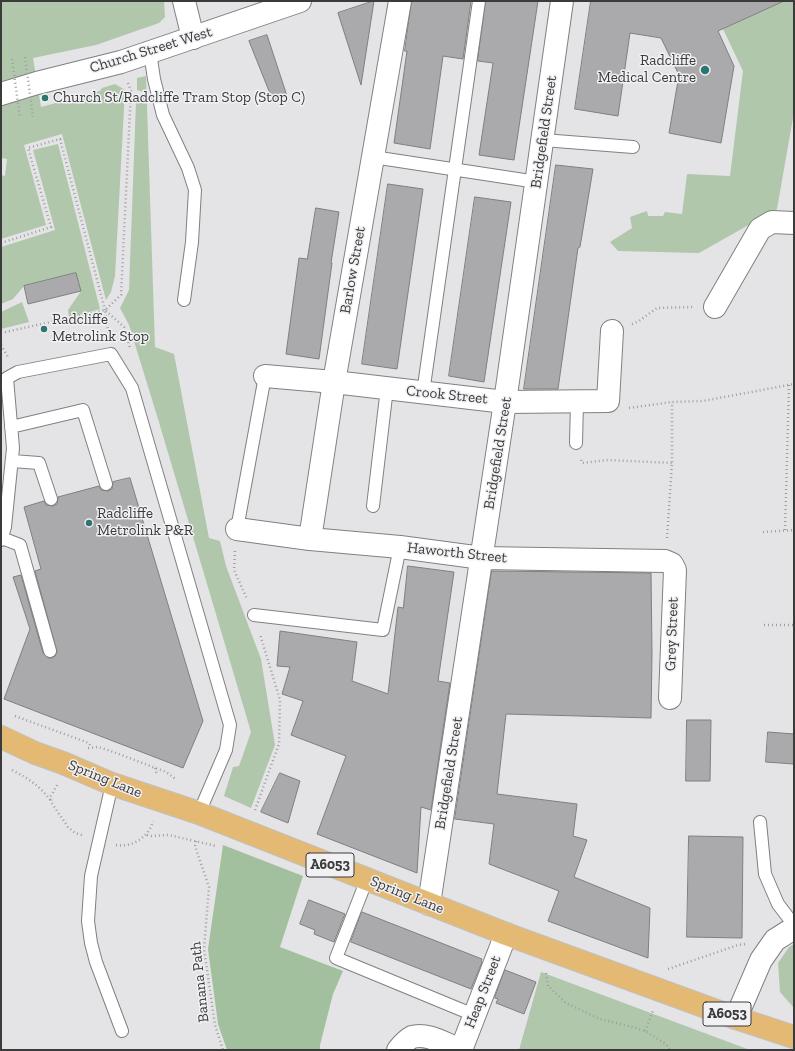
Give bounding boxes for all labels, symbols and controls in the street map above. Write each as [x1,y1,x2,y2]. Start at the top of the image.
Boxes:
street label: Church Street West [88,23,214,77]
place label: Radcliffe Medical Centre [598,52,696,87]
marker: Radcliffe Medical Centre [699,64,711,76]
street label: Bridgefield Street [527,74,561,190]
place label: Church St/Radcliffe Tram Stop (Stop C) [53,89,305,107]
marker: Church St/Radcliffe Tram Stop (Stop C) [40,93,50,103]
street label: Barlow Street [336,225,370,315]
place label: Radcliffe Metrolink Stop [52,311,149,346]
marker: Radcliffe Metrolink Stop [39,324,49,334]
street label: Crook Street [405,382,489,408]
street label: Bridgefield Street [480,395,516,511]
place label: Radcliffe Metrolink P&R [97,505,193,540]
marker: Radcliffe Metrolink P&R [84,518,94,528]
street label: Haworth Street [406,539,508,567]
street label: Grey Street [662,597,682,671]
street label: Bridgefield Street [431,715,467,831]
street label: Spring Lane [65,756,145,802]
road number: A6053 [306,853,354,877]
street label: Spring Lane [367,872,447,918]
street label: Banana Path [187,941,213,1023]
street label: Heap Street [461,953,505,1031]
road number: A6053 [703,1002,751,1026]

